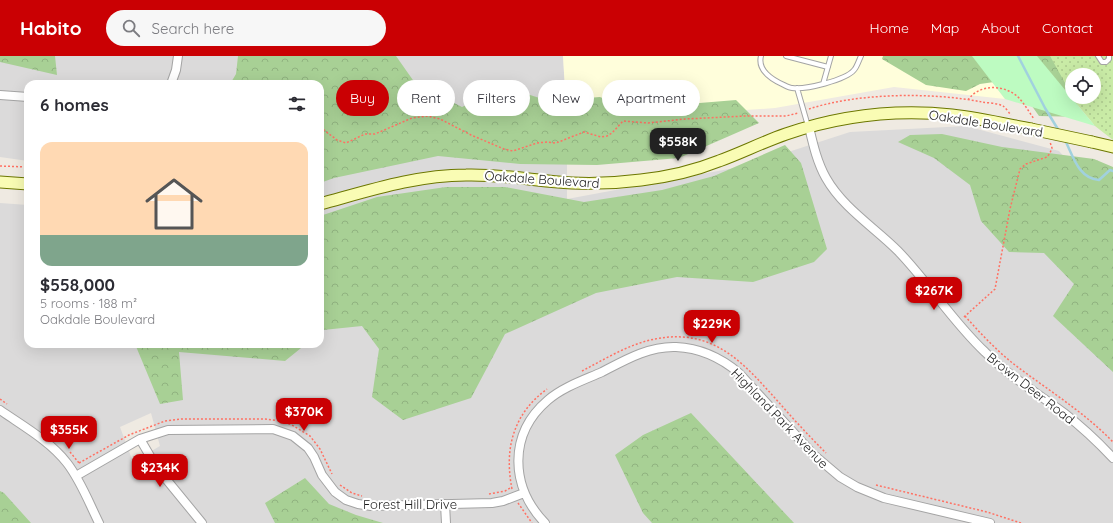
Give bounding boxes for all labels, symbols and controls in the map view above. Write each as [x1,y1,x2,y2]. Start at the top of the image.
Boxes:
search box [106,10,386,46]
text: Habito [20,16,82,40]
icon: search [120,17,142,39]
text: Search here [152,19,234,38]
text: Home [870,19,909,37]
text: Map [931,19,959,37]
text: About [981,19,1020,37]
text: Contact [1042,19,1093,37]
map controls [1065,68,1101,104]
button: locate [1065,68,1101,104]
chip: Buy [336,80,389,116]
chip: Rent [397,80,455,116]
chip: Filters [463,80,530,116]
chip: New [538,80,594,116]
chip: Apartment [602,80,700,116]
icon: filters [286,93,308,115]
text: 6 homes [40,94,109,115]
street label: Oakdale Boulevard [928,106,1044,140]
pin: $558K [650,128,706,162]
text: $558K [659,133,697,149]
street label: Oakdale Boulevard [484,167,600,191]
icon: home [138,168,210,240]
text: $558,000 [40,274,115,295]
pin: $267K [906,277,962,311]
text: $267K [915,282,953,298]
text: 5 rooms · 188 m² [40,295,137,311]
pin: $229K [684,310,740,344]
text: Oakdale Boulevard [40,311,155,327]
text: $229K [693,315,731,331]
street label: Brown Deer Road [984,349,1078,427]
street label: Highland Park Avenue [728,365,832,471]
pin: $370K [276,398,332,432]
text: $370K [285,403,323,419]
pin: $355K [41,416,97,450]
text: $355K [50,421,88,437]
pin: $234K [132,454,188,488]
text: $234K [141,459,179,475]
street label: Forest Hill Drive [363,496,457,512]

